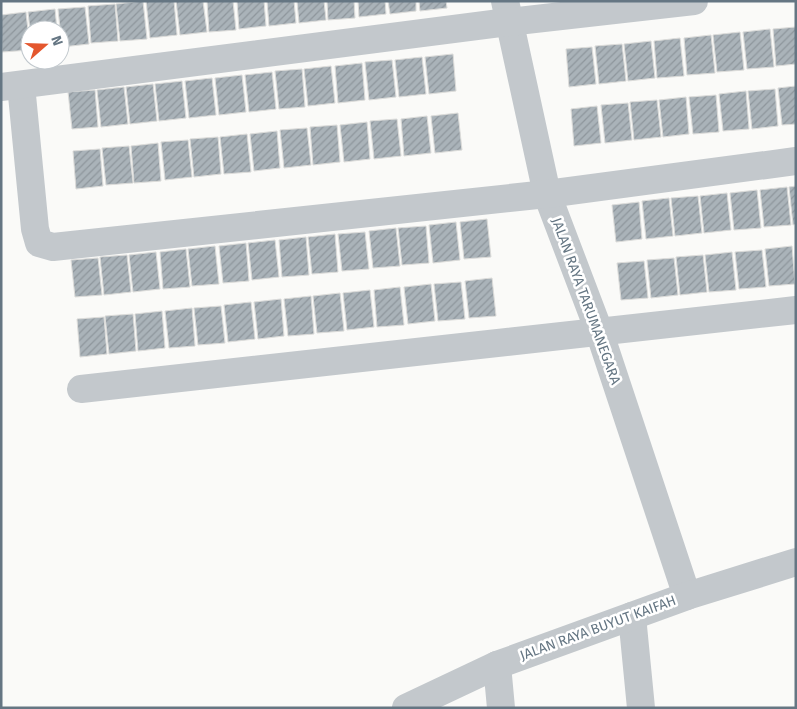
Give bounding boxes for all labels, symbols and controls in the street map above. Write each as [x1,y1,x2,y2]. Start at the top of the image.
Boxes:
north arrow [20,20,70,70]
text: N [47,33,66,48]
street label: JALAN RAYA TARUMANEGARA [548,215,624,387]
street label: JALAN RAYA BUYUT KAIFAH [518,592,678,664]

